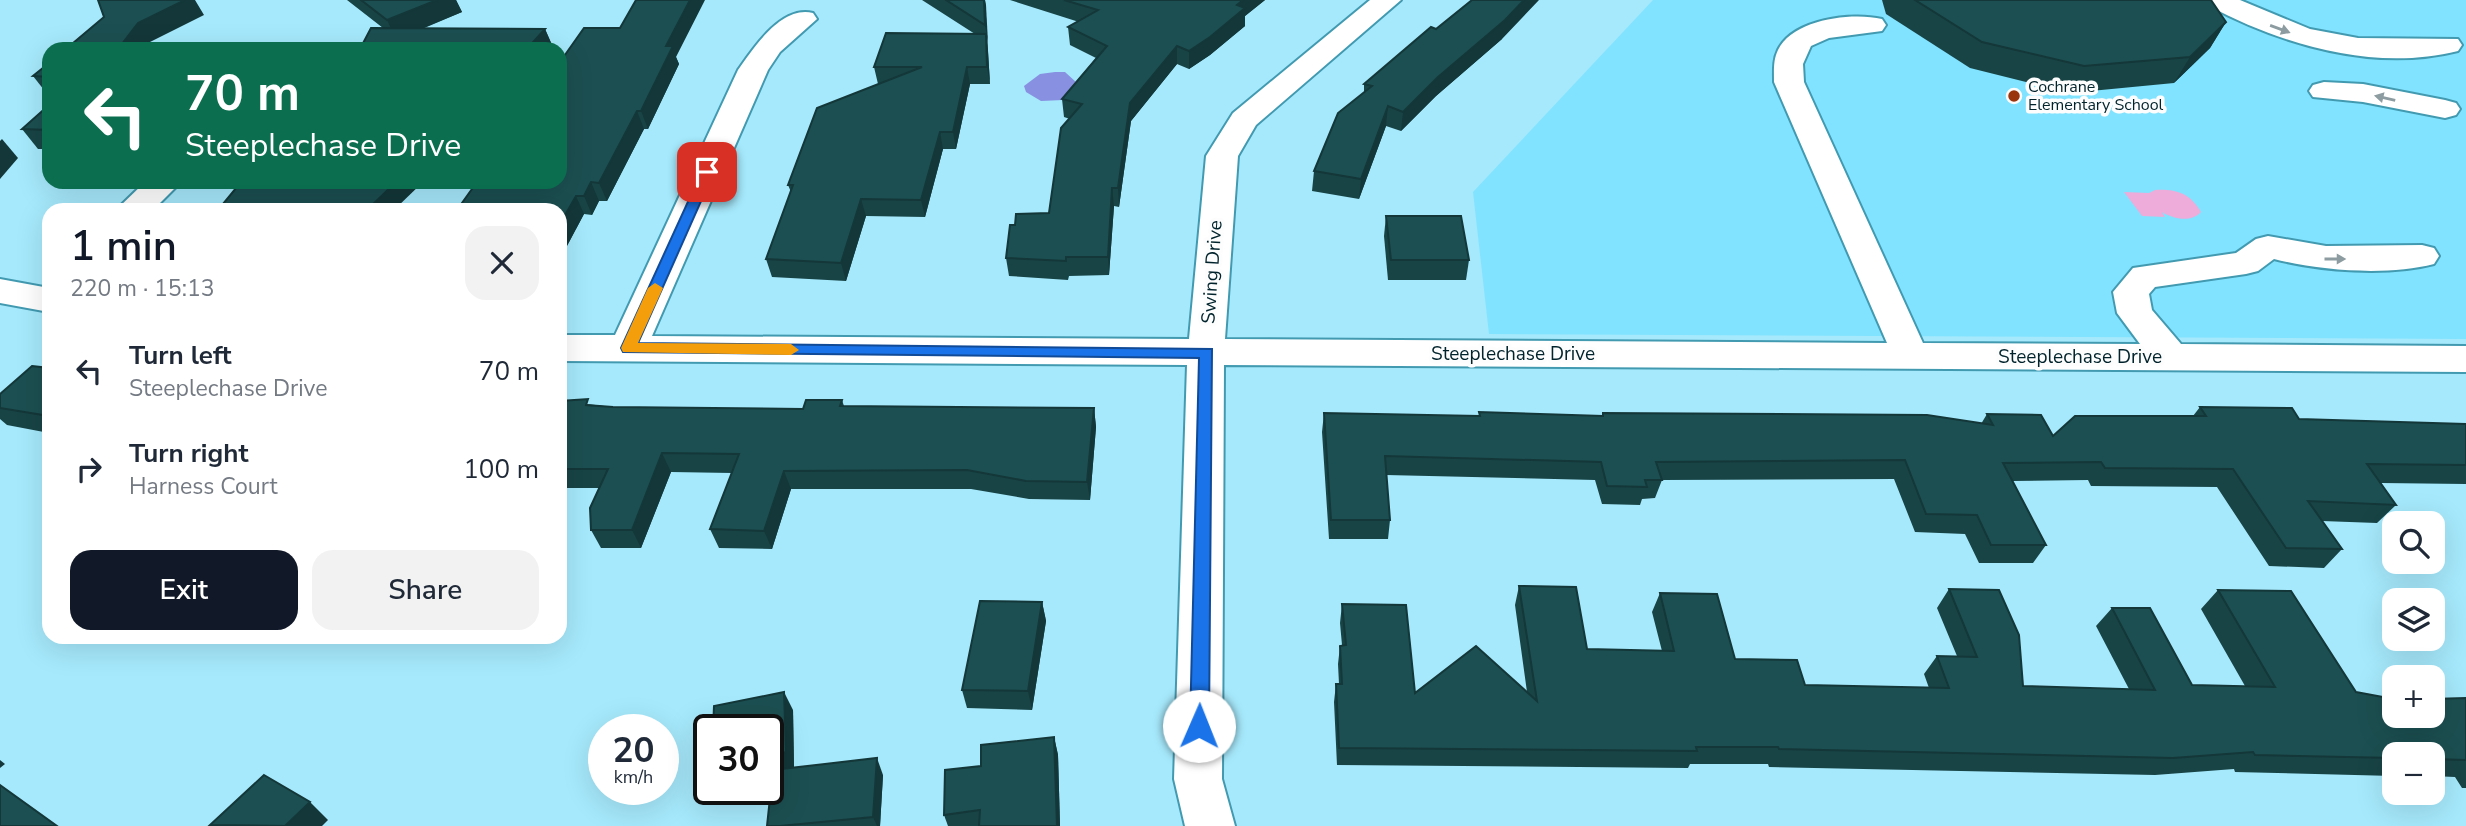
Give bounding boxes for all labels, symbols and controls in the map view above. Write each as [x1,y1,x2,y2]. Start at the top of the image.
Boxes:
one-way arrow [2270,24,2291,35]
text: 70 m [185,60,300,127]
icon: left [70,70,161,161]
place label: Cochrane Elementary School [2028,76,2164,116]
marker: Cochrane Elementary School [2006,88,2022,104]
one-way arrow [2374,92,2396,103]
text: Steeplechase Drive [185,124,461,167]
pin [677,142,737,202]
icon: arrive [688,153,726,191]
text: 1 min [70,218,177,275]
street label: Swing Drive [1195,219,1229,325]
button: close [465,226,539,300]
one-way arrow [2324,253,2346,265]
text: 220 m · 15:13 [70,273,215,304]
text: Turn left [129,338,232,373]
street label: Steeplechase Drive [1431,341,1595,367]
street label: Steeplechase Drive [1998,344,2162,370]
icon: left [70,352,108,390]
text: 70 m [479,354,539,389]
text: Steeplechase Drive [129,373,328,404]
text: Turn right [129,436,248,471]
icon: right [70,450,108,488]
text: 100 m [463,452,539,487]
text: Harness Court [129,471,278,502]
map controls [2382,511,2445,805]
button: search [2382,511,2445,574]
button: Exit [70,550,298,630]
button: Share [312,550,539,630]
button: layers [2382,588,2445,651]
button: + [2382,665,2445,728]
position arrow [1162,689,1236,763]
speed limit sign: 30 [693,714,784,805]
text: 20 [612,727,655,774]
button: − [2382,742,2445,805]
text: km/h [614,765,653,789]

